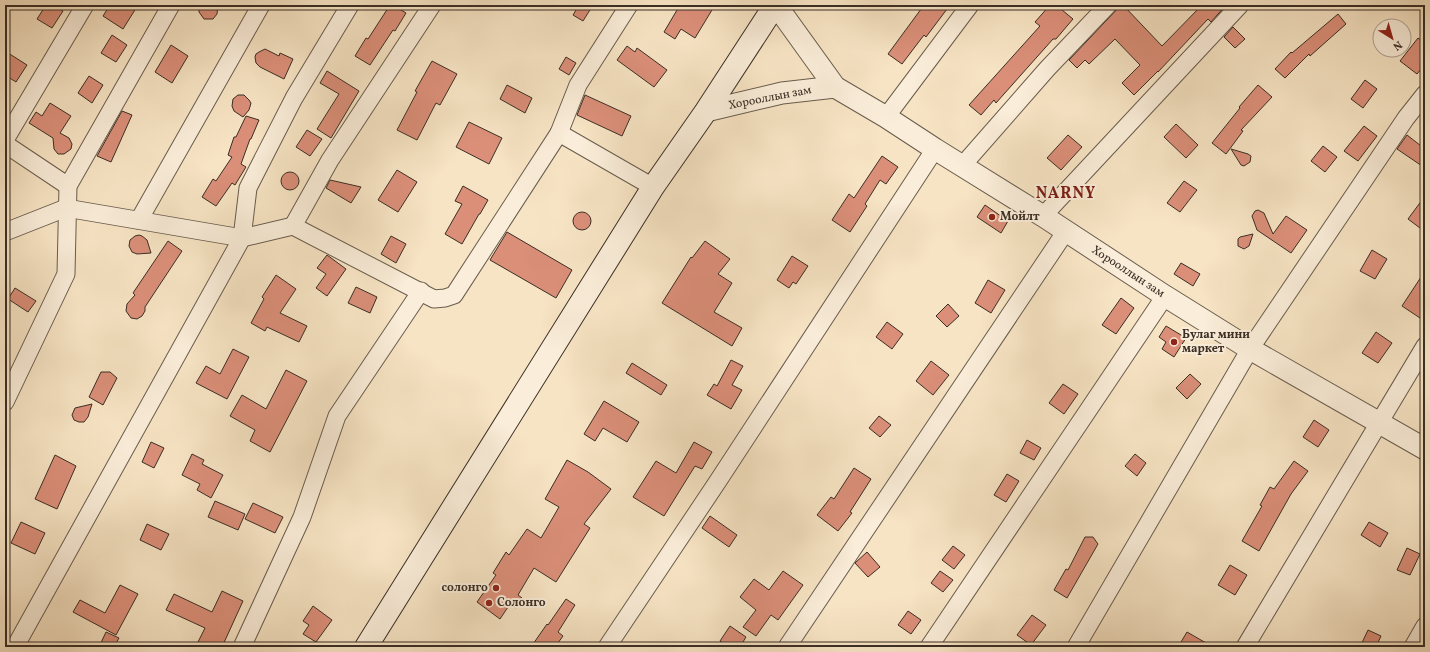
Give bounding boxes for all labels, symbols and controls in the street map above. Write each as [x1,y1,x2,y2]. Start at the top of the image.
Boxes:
north arrow [1372,18,1412,58]
text: N [1389,36,1405,53]
street label: Хорооллын зам [727,82,813,114]
district label: NARNY [1036,183,1096,205]
place label: Мойлт [1000,209,1040,225]
marker: Мойлт [987,212,997,222]
street label: Хорооллын зам [1088,242,1168,302]
place label: Булаг мини маркет [1182,327,1250,357]
marker: Булаг мини маркет [1169,337,1179,347]
place label: солонго [441,580,488,596]
marker: солонго [491,583,501,593]
place label: Солонго [497,595,546,611]
marker: Солонго [484,598,494,608]

